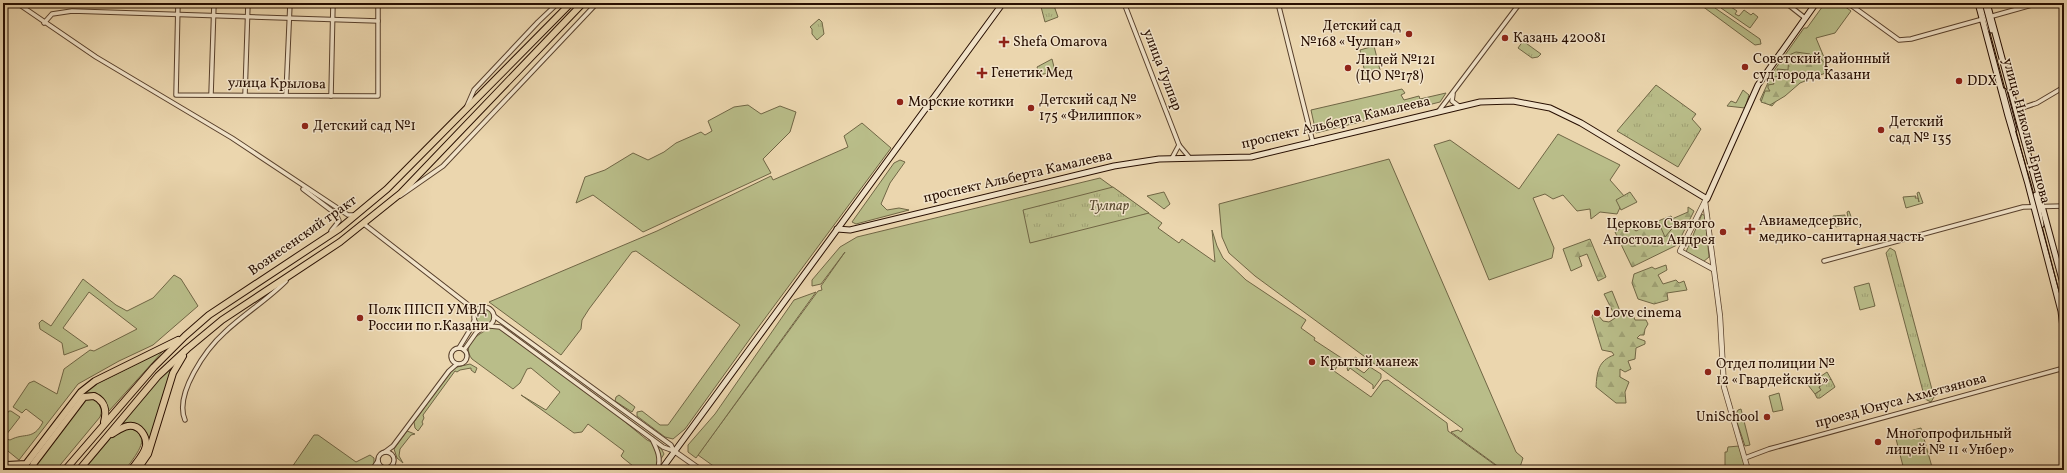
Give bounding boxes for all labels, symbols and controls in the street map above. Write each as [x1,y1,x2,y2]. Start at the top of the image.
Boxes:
place label: Детский сад №168 «Чулпан» [1300,17,1401,52]
street label: улица Тулпар [1138,26,1186,114]
marker: Детский сад №168 «Чулпан» [1404,29,1414,39]
place label: Казань 420081 [1513,29,1606,48]
place label: Shefa Omarova [1013,33,1107,52]
marker: Казань 420081 [1500,33,1510,43]
marker: Shefa Omarova [998,36,1010,48]
place label: Советский районный суд города Казани [1753,50,1891,85]
place label: Лицей №121 (ЦО №178) [1356,51,1435,86]
street label: улица Николая Ершова [1997,56,2055,206]
marker: Советский районный суд города Казани [1740,62,1750,72]
marker: Лицей №121 (ЦО №178) [1343,63,1353,73]
place label: Генетик Мед [991,64,1073,83]
marker: Генетик Мед [976,67,988,79]
place label: DDX [1967,72,1997,91]
street label: улица Крылова [228,74,326,94]
marker: DDX [1954,76,1964,86]
place label: Детский сад № 175 «Филиппок» [1039,91,1142,126]
street label: проспект Альберта Камалеева [1240,92,1432,154]
place label: Морские котики [908,93,1015,112]
marker: Морские котики [895,97,905,107]
marker: Детский сад № 175 «Филиппок» [1026,103,1036,113]
place label: Детский сад № 135 [1889,113,1951,148]
place label: Детский сад №1 [313,117,416,136]
marker: Детский сад №1 [300,121,310,131]
marker: Детский сад № 135 [1876,125,1886,135]
street label: проспект Альберта Камалеева [922,146,1114,208]
street label: Вознесенский тракт [245,191,361,281]
park label: Тулпар [1089,197,1130,216]
place label: Авиамедсервис, медико-санитарная часть [1759,212,1924,247]
place label: Церковь Святого Апостола Андрея [1603,215,1715,250]
marker: Авиамедсервис, медико-санитарная часть [1744,223,1756,235]
marker: Церковь Святого Апостола Андрея [1718,227,1728,237]
place label: Полк ППСП УМВД России по г.Казани [368,301,489,336]
place label: Love cinema [1605,304,1682,323]
marker: Love cinema [1592,308,1602,318]
marker: Полк ППСП УМВД России по г.Казани [355,313,365,323]
place label: Крытый манеж [1320,353,1418,372]
place label: Отдел полиции № 12 «Гвардейский» [1716,355,1835,390]
marker: Крытый манеж [1307,357,1317,367]
marker: Отдел полиции № 12 «Гвардейский» [1703,367,1713,377]
street label: проезд Юнуса Ахметзянова [1813,369,1989,433]
place label: UniSchool [1696,408,1759,427]
marker: UniSchool [1762,412,1772,422]
place label: Многопрофильный лицей № 11 «Унбер» [1886,425,2014,460]
marker: Многопрофильный лицей № 11 «Унбер» [1873,437,1883,447]

